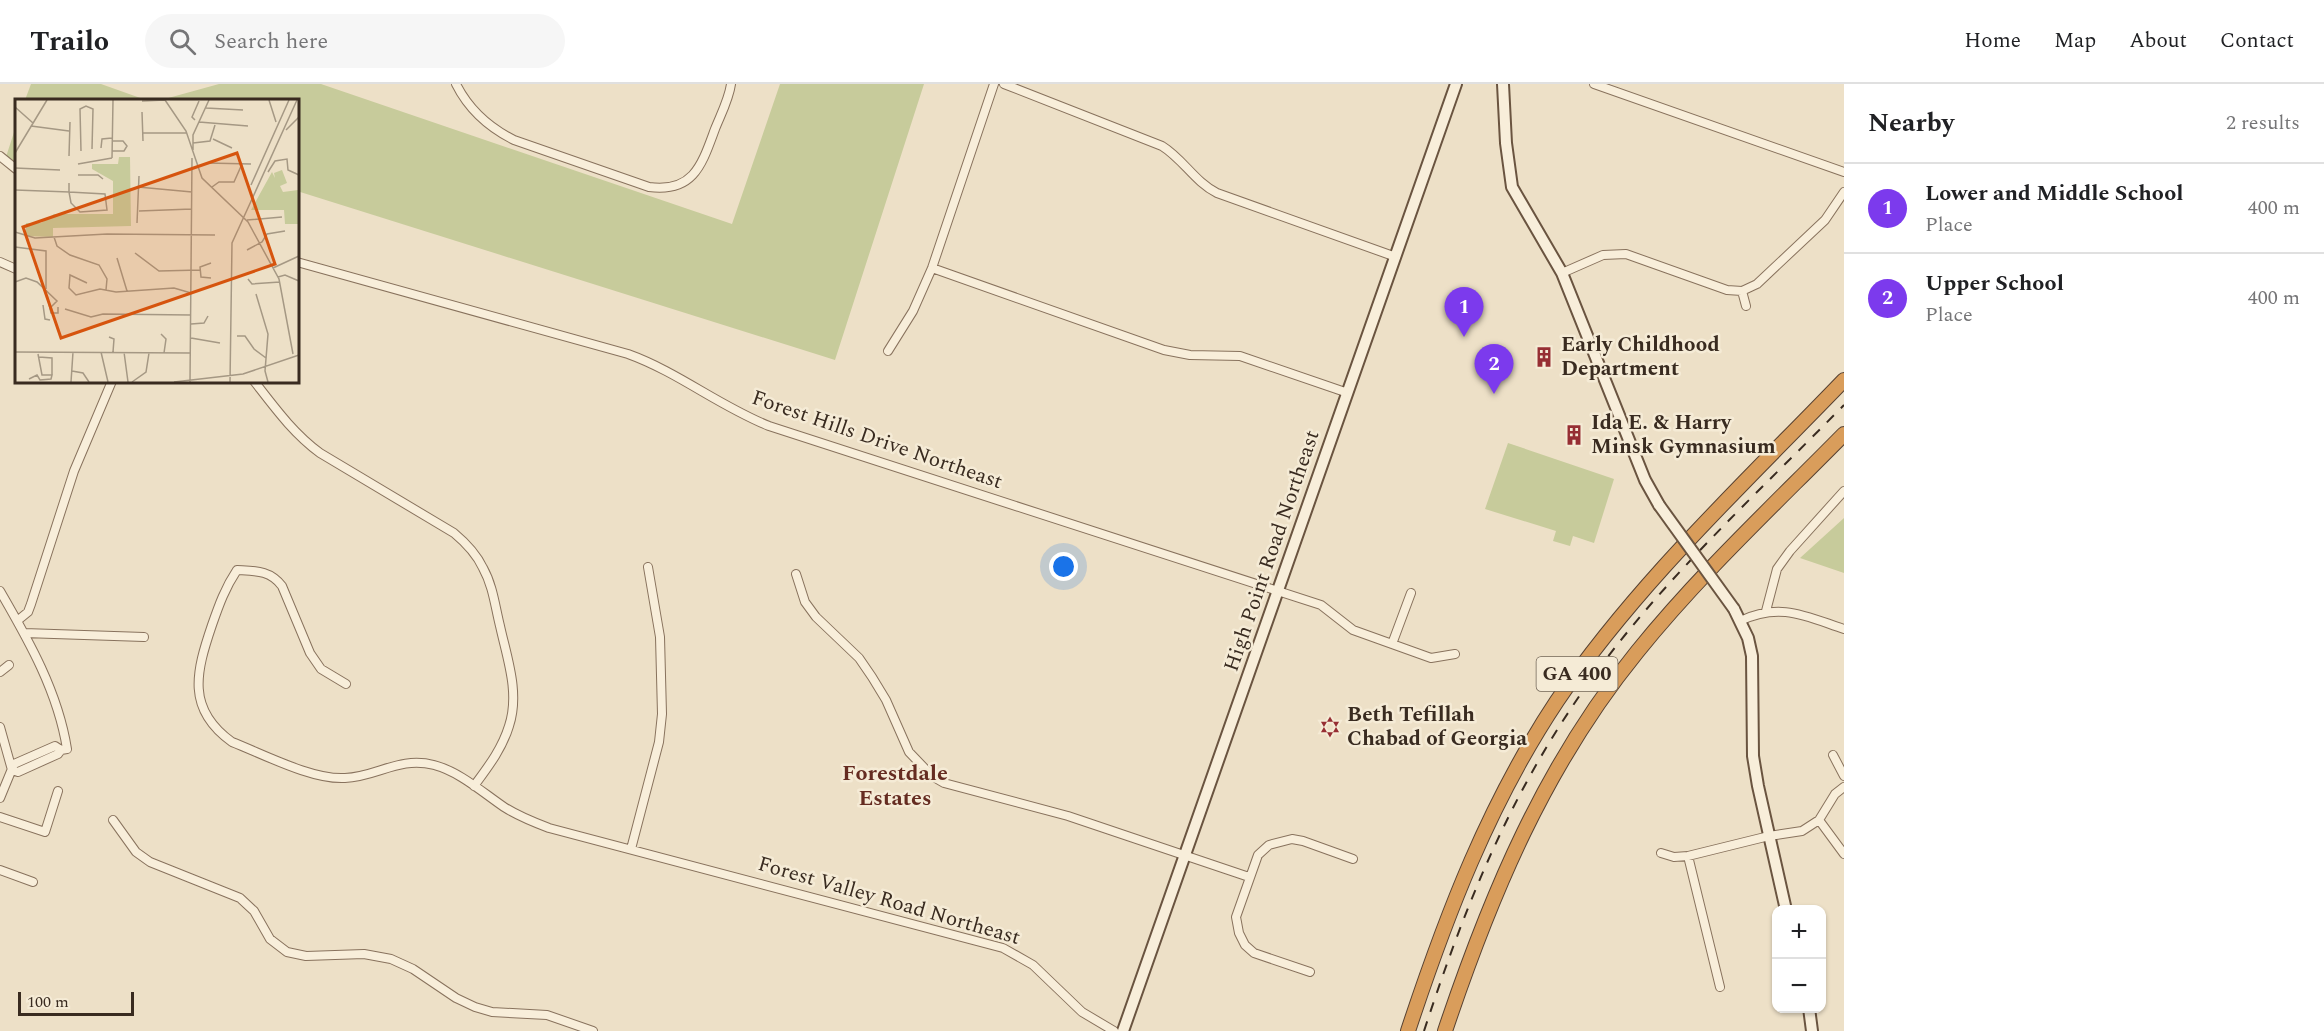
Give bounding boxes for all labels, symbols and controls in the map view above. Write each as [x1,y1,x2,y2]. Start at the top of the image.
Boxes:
search box [145,14,565,68]
text: Trailo [30,20,109,63]
icon: search [166,25,199,58]
text: Search here [214,25,328,58]
text: Home [1964,25,2021,57]
text: Map [2054,25,2096,57]
text: About [2129,25,2187,57]
text: Contact [2220,25,2294,57]
inset map [15,99,298,382]
text: Nearby [1868,103,1954,143]
text: 2 results [2226,108,2300,138]
text: Lower and Middle School [1925,177,2183,210]
text: 1 [1882,193,1893,223]
text: 400 m [2248,193,2300,223]
text: Place [1925,210,1973,240]
text: Upper School [1925,267,2064,300]
text: 2 [1882,283,1893,313]
text: 400 m [2248,283,2300,313]
pin: 1 [1444,288,1484,337]
text: Place [1925,300,1973,330]
place label: Early Childhood Department [1561,329,1720,385]
pin: 2 [1474,344,1514,394]
building icon: Early Childhood Department [1532,345,1556,369]
street label: Forest Hills Drive Northeast [747,382,1007,498]
place label: Ida E. & Harry Minsk Gymnasium [1591,407,1776,463]
building icon: Ida E. & Harry Minsk Gymnasium [1562,423,1586,447]
street label: High Point Road Northeast [1216,426,1328,676]
your location [1049,552,1078,581]
road number: GA 400 [1536,657,1618,691]
place label: Beth Tefillah Chabad of Georgia [1347,699,1527,755]
synagogue icon: Beth Tefillah Chabad of Georgia [1318,715,1342,739]
district label: Forestdale Estates [842,757,948,815]
street label: Forest Valley Road Northeast [754,848,1024,954]
map controls [1772,905,1826,1013]
button: + [1772,905,1826,959]
button: − [1772,959,1826,1013]
scale bar [18,989,134,1016]
text: 100 m [27,990,69,1014]

